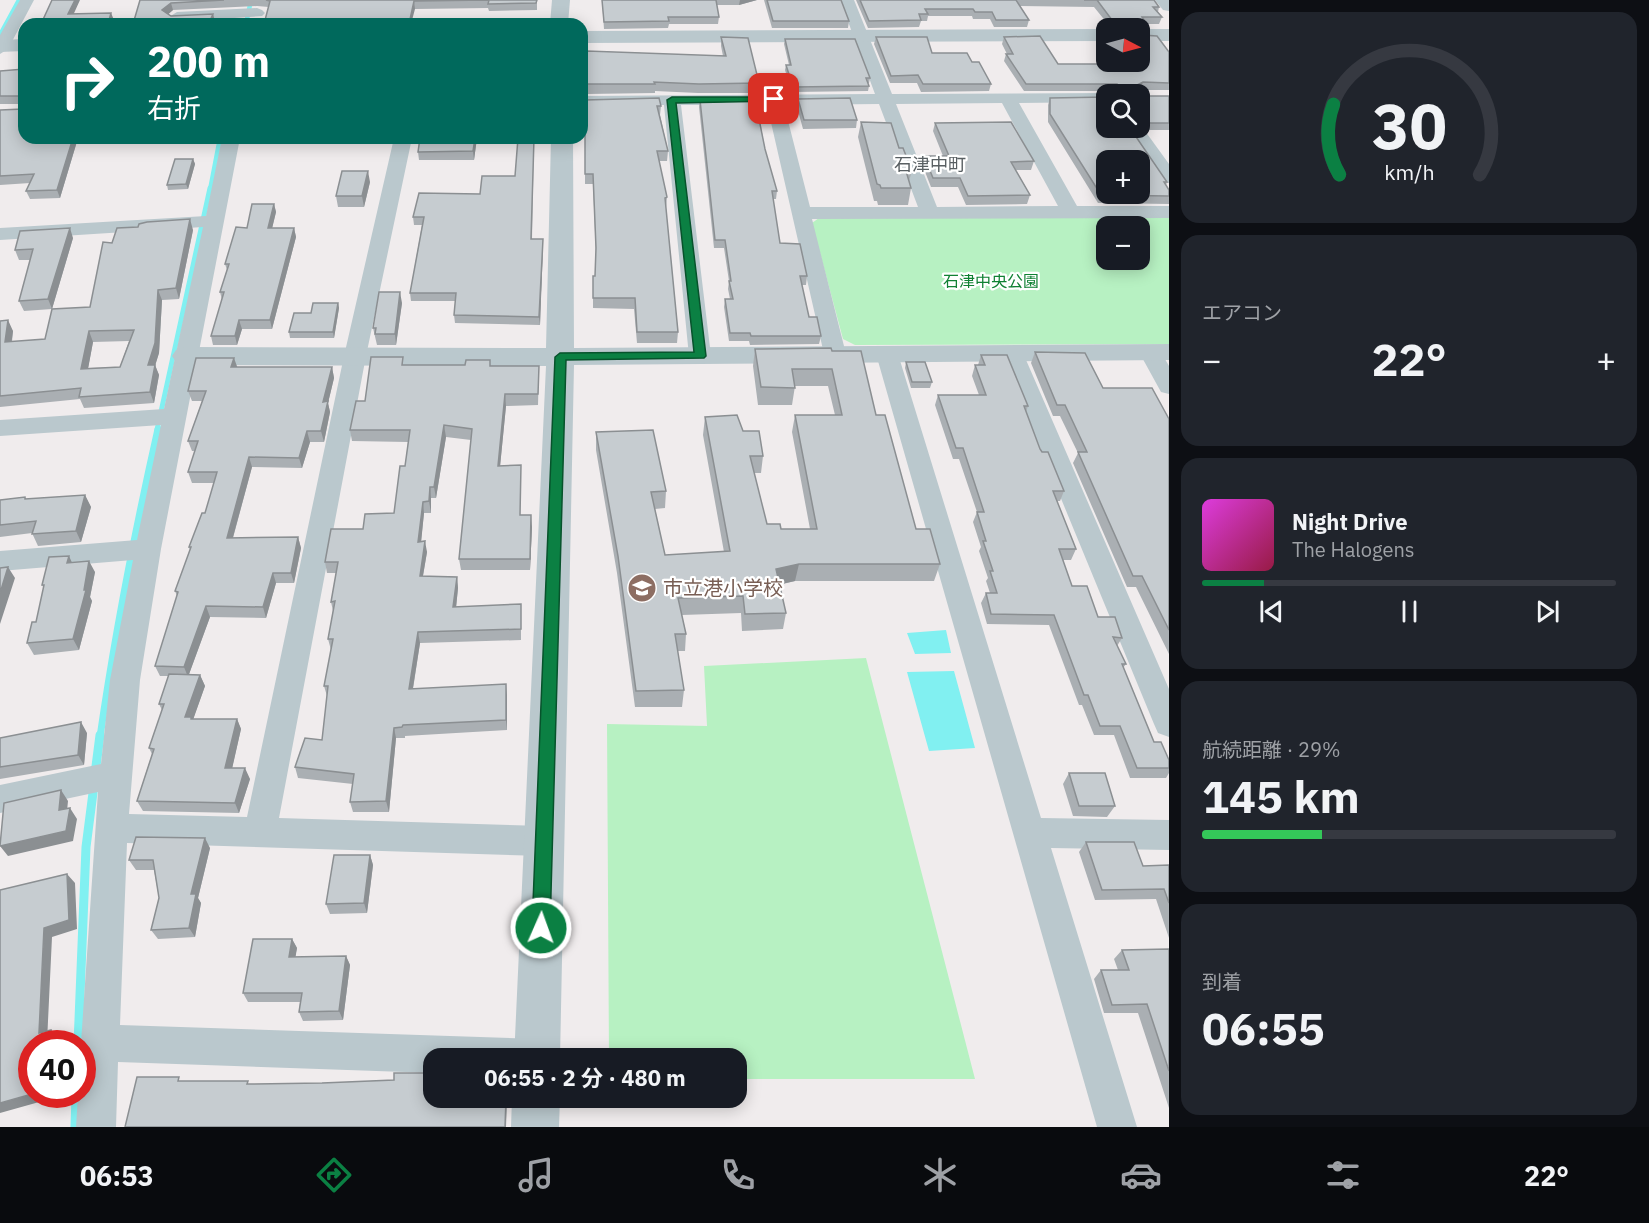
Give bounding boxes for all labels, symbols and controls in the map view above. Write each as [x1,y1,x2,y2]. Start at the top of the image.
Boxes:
north arrow [1096,18,1150,72]
map controls [1096,18,1150,270]
text: 200 m [147,34,270,89]
icon: right [48,42,126,120]
pin [748,73,799,124]
icon: arrive [757,82,790,115]
button: search [1096,84,1150,138]
text: 30 [1372,85,1446,166]
text: 右折 [147,90,201,125]
button: + [1096,150,1150,204]
district label: 石津中町 [894,153,966,176]
text: km/h [1384,158,1434,186]
button: − [1096,216,1150,270]
park label: 石津中央公園 [943,271,1039,291]
text: エアコン [1202,299,1282,326]
text: 22° [1371,330,1447,388]
text: − [1202,338,1222,381]
text: + [1596,338,1616,381]
text: Night Drive [1292,507,1408,536]
text: The Halogens [1292,536,1414,563]
school or university icon: 市立港小学校 [626,572,658,604]
place label: 市立港小学校 [663,574,783,601]
icon: previous [1255,595,1288,628]
icon: pause [1393,595,1426,628]
icon: next [1531,595,1564,628]
text: 航続距離 · 29% [1202,736,1341,763]
text: 145 km [1202,767,1360,825]
position arrow [509,896,573,960]
text: 到着 [1202,968,1242,995]
text: 06:55 [1202,999,1325,1057]
speed limit sign: 40 [18,1030,96,1108]
text: 06:55 · 2 分 · 480 m [484,1063,686,1092]
icon: directions [313,1154,355,1196]
icon: music [515,1154,557,1196]
icon: phone [717,1154,759,1196]
icon: climate [919,1154,961,1196]
icon: car [1120,1154,1162,1196]
icon: filters [1322,1154,1364,1196]
text: 06:53 [80,1158,154,1193]
text: 22° [1524,1158,1569,1193]

